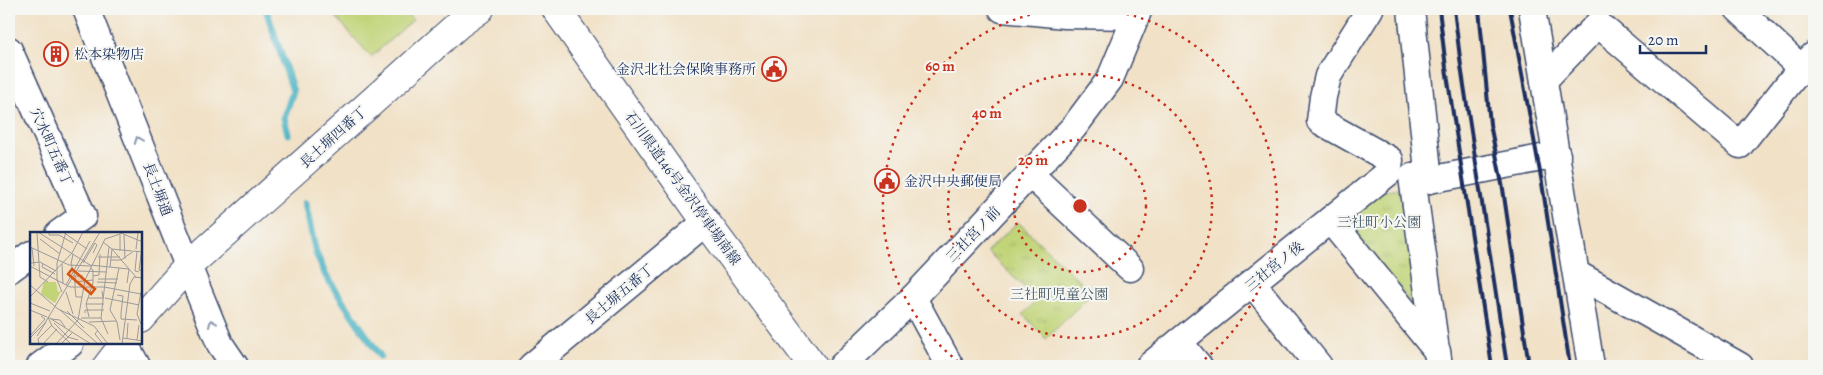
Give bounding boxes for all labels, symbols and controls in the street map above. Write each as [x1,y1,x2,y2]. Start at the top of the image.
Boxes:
scale bar [1640,22,1707,54]
text: 20 m [1648,30,1679,50]
building icon: 松本染物店 [43,41,69,67]
place label: 松本染物店 [74,45,144,64]
public building icon: 金沢北社会保険事務所 [761,56,787,82]
text: 60 m [925,56,955,76]
place label: 金沢北社会保険事務所 [616,60,756,79]
street label: 長土塀四番丁 [296,102,371,173]
text: 40 m [972,103,1002,123]
street label: 穴水町五番丁 [26,105,77,189]
street label: 石川県道146号金沢停車場南線 [620,108,745,269]
one-way arrow [134,136,144,144]
text: 20 m [1018,150,1048,170]
street label: 長土塀通 [139,160,176,219]
public building icon: 金沢中央郵便局 [874,168,900,194]
place label: 金沢中央郵便局 [904,172,1002,191]
centre of rings [1071,197,1089,215]
street label: 三社宮ノ前 [942,203,1005,266]
park label: 三社町小公園 [1337,213,1421,232]
inset map [30,232,142,345]
street label: 三社宮ノ後 [1241,237,1307,296]
street label: 長土塀五番丁 [581,260,658,329]
park label: 三社町児童公園 [1010,285,1108,304]
one-way arrow [207,319,218,328]

